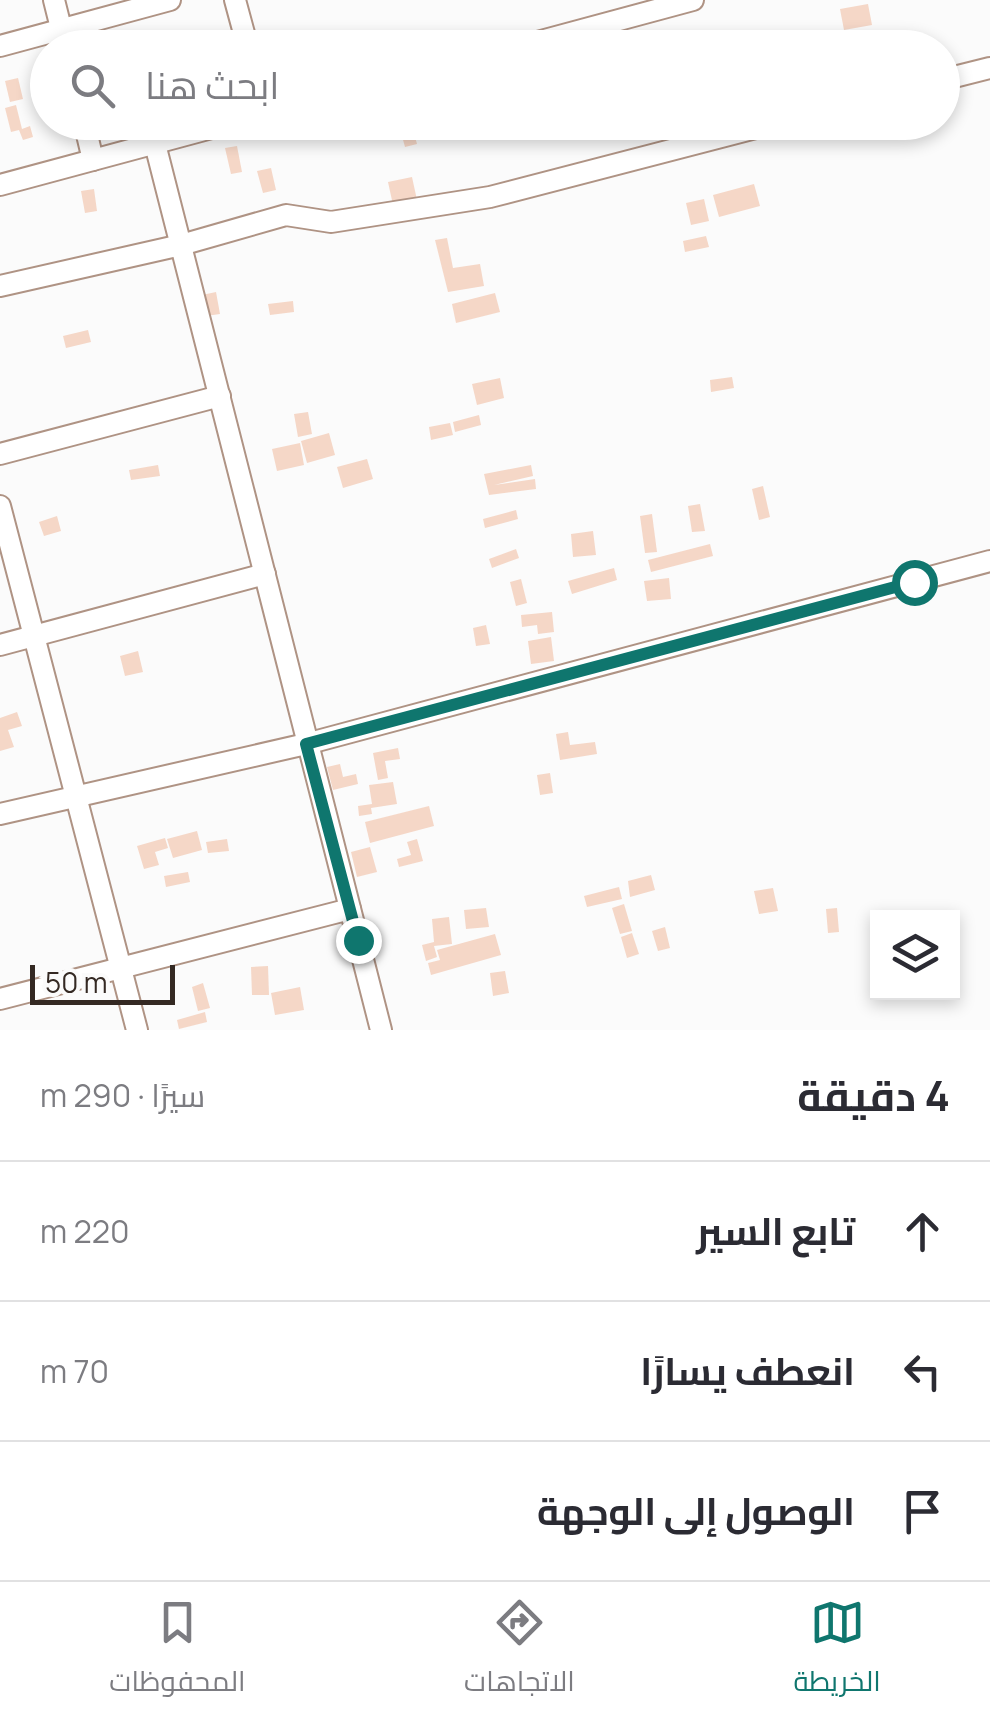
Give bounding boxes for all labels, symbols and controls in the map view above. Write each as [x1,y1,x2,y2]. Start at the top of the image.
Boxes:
search box [30,30,960,140]
icon: search [65,58,120,113]
text: ابحث هنا [145,58,280,110]
route start [892,560,938,606]
map controls [870,910,960,1000]
button: layers [870,910,960,1000]
route end [336,918,382,964]
scale bar [30,960,175,1004]
text: 50 m [45,963,108,1001]
text: 4 دقيقة [797,1066,950,1124]
text: سيرًا · 290 m [40,1073,205,1117]
text: تابع السير [696,1204,855,1256]
icon: ahead [895,1204,950,1259]
text: 220 m [40,1209,130,1253]
text: انعطف يسارًا [640,1344,855,1396]
icon: left [895,1344,950,1399]
text: 70 m [40,1349,109,1393]
text: الوصول إلى الوجهة [537,1484,855,1536]
icon: arrive [895,1484,950,1539]
tab: المحفوظات [109,1595,246,1707]
tab: الاتجاهات [464,1595,575,1707]
tab: الخريطة [793,1595,881,1707]

